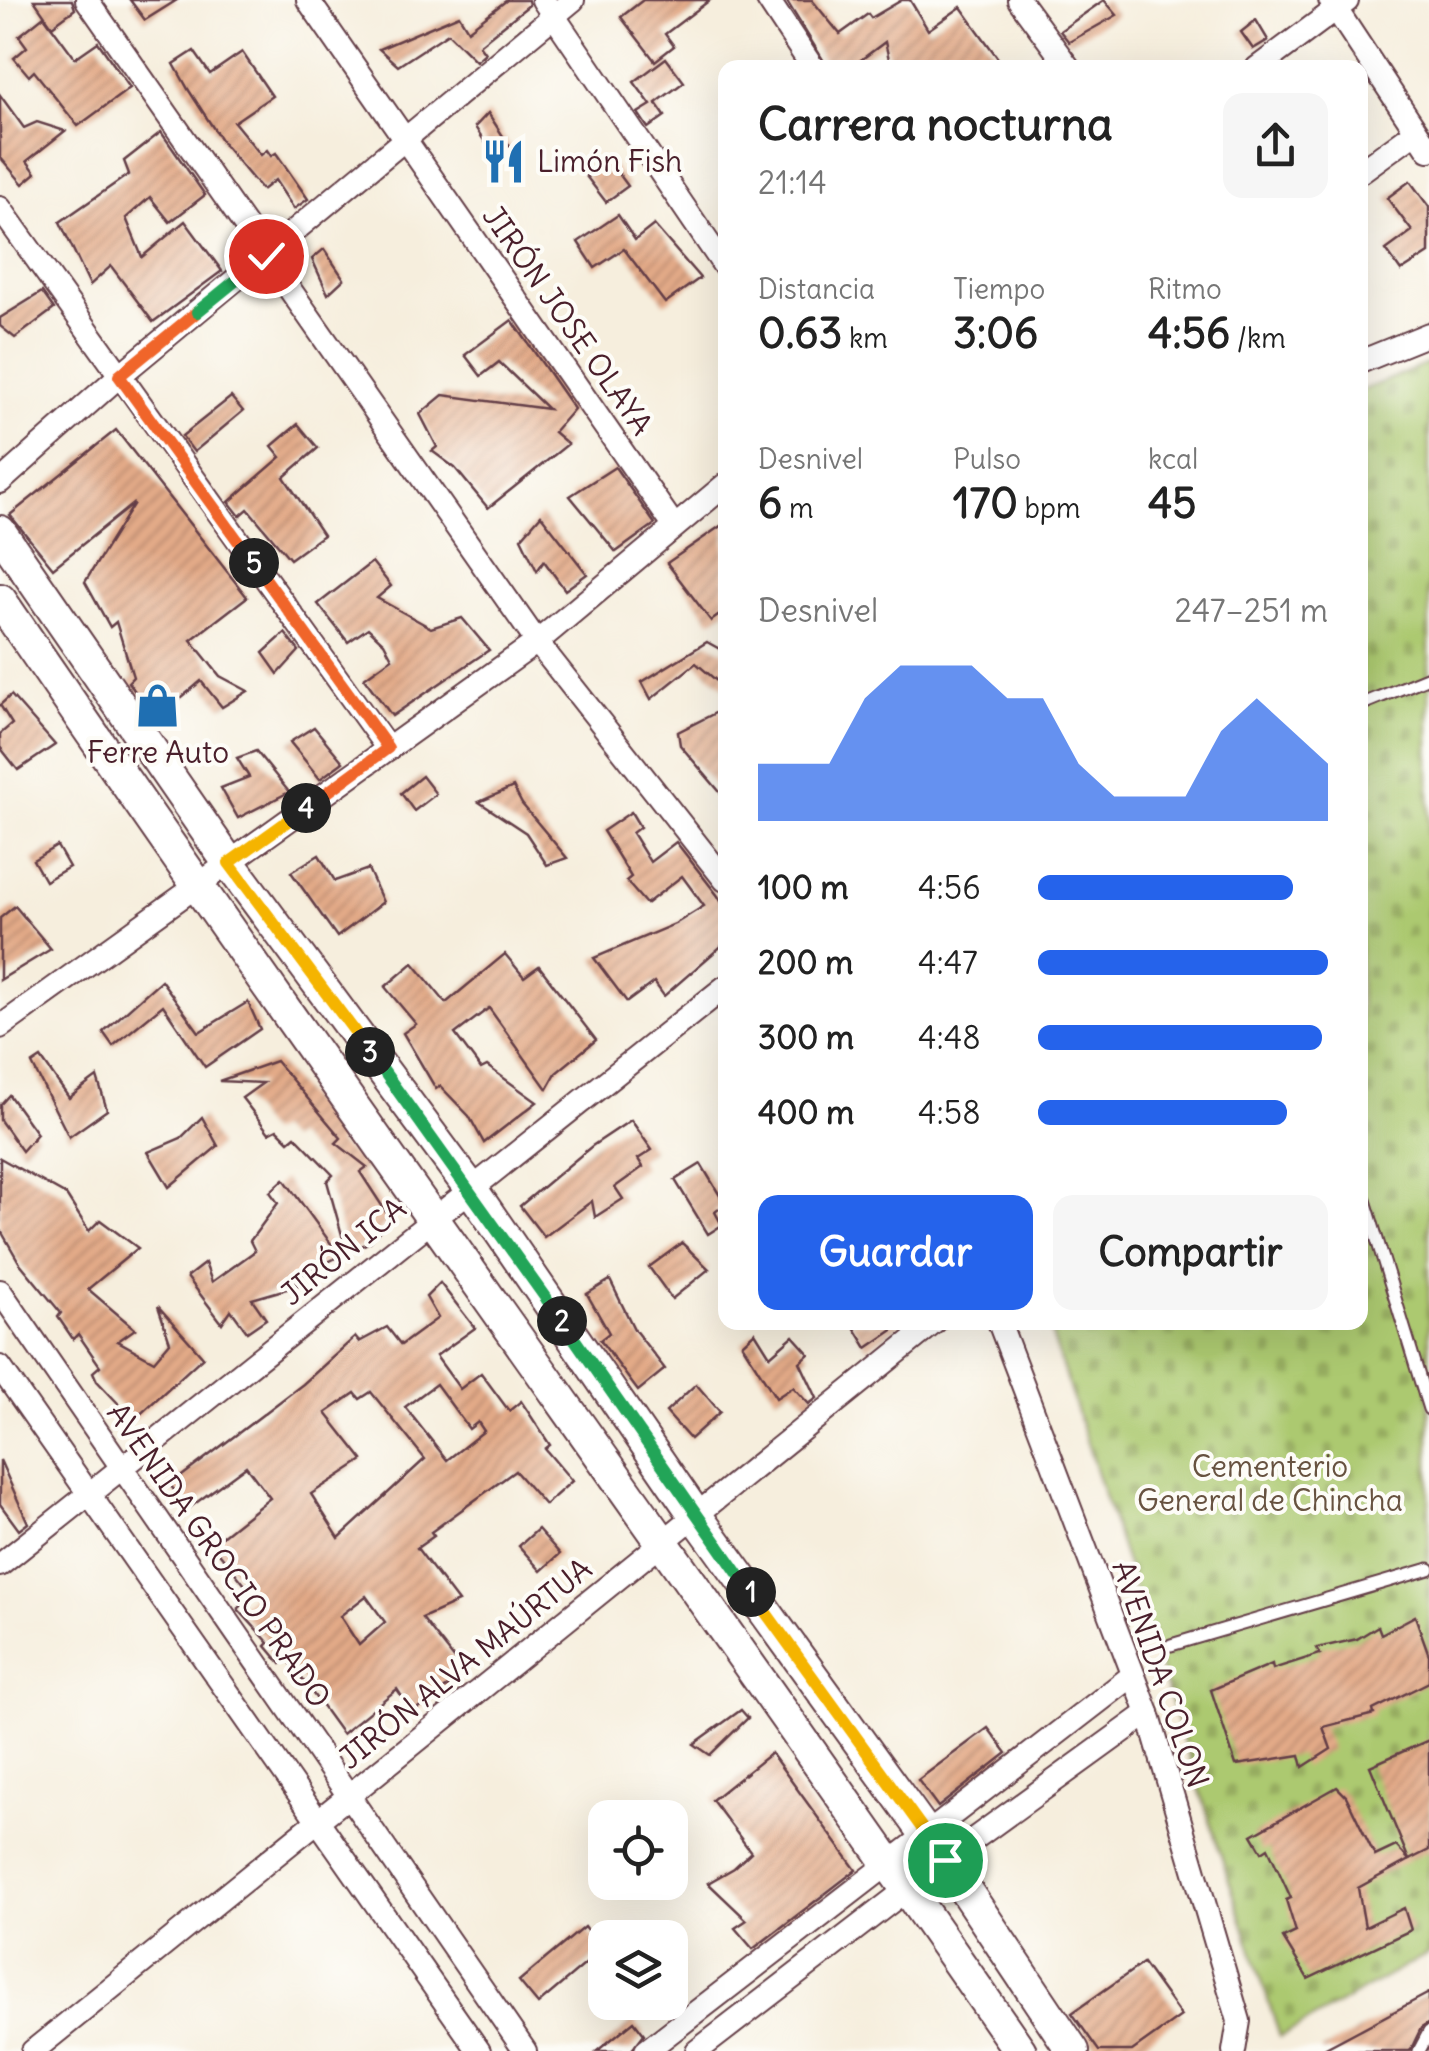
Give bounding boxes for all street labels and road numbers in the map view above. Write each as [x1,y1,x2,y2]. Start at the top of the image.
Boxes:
street label: JIRÓN JOSE OLAYA [475,197,662,442]
street label: JIRÓN ICA [272,1188,413,1313]
street label: AVENIDA GROCIO PRADO [99,1395,339,1715]
street label: JIRÓN ALVA MAÚRTUA [330,1549,599,1777]
street label: AVENIDA COLON [1104,1555,1218,1793]

